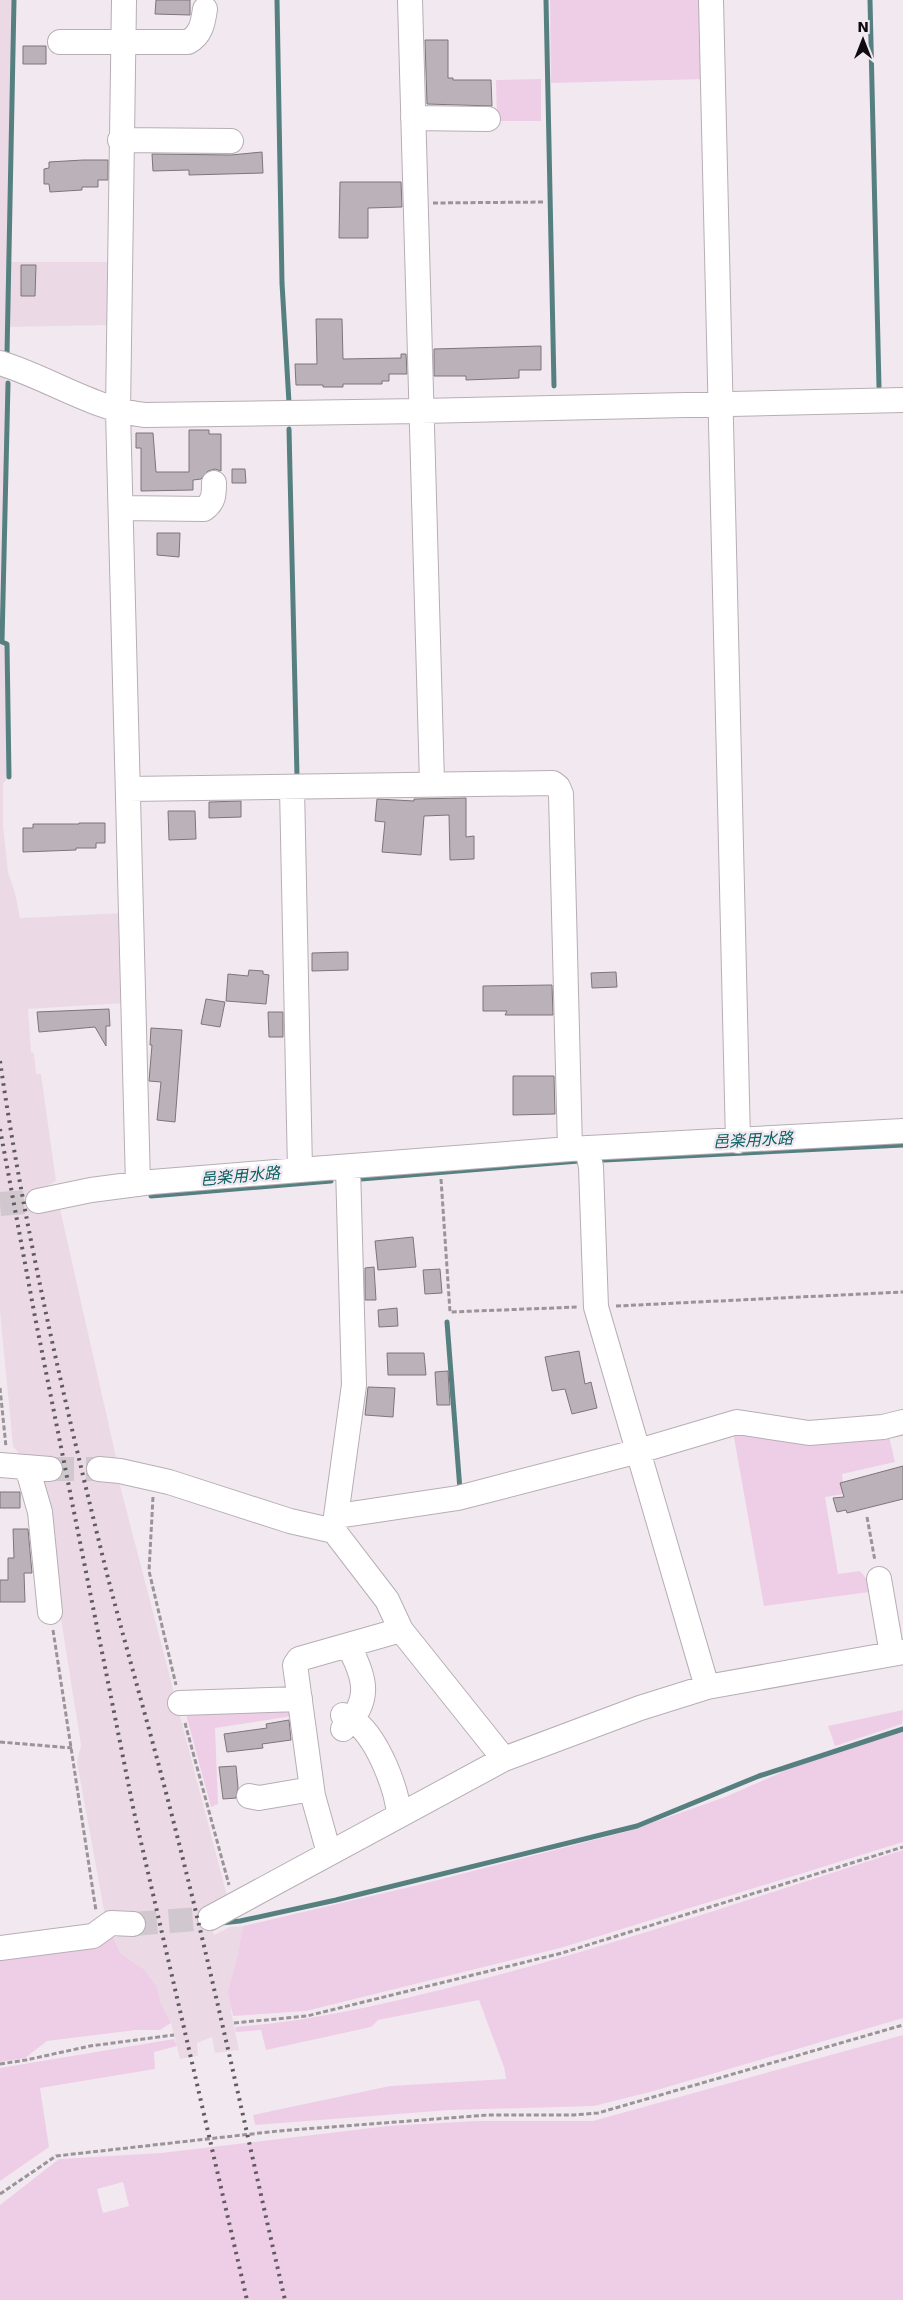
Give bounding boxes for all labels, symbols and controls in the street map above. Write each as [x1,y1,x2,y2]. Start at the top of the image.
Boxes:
north arrow [838,15,888,65]
text: N [857,19,869,35]
water label: 邑楽用水路 [713,1128,795,1152]
water label: 邑楽用水路 [199,1163,283,1189]

